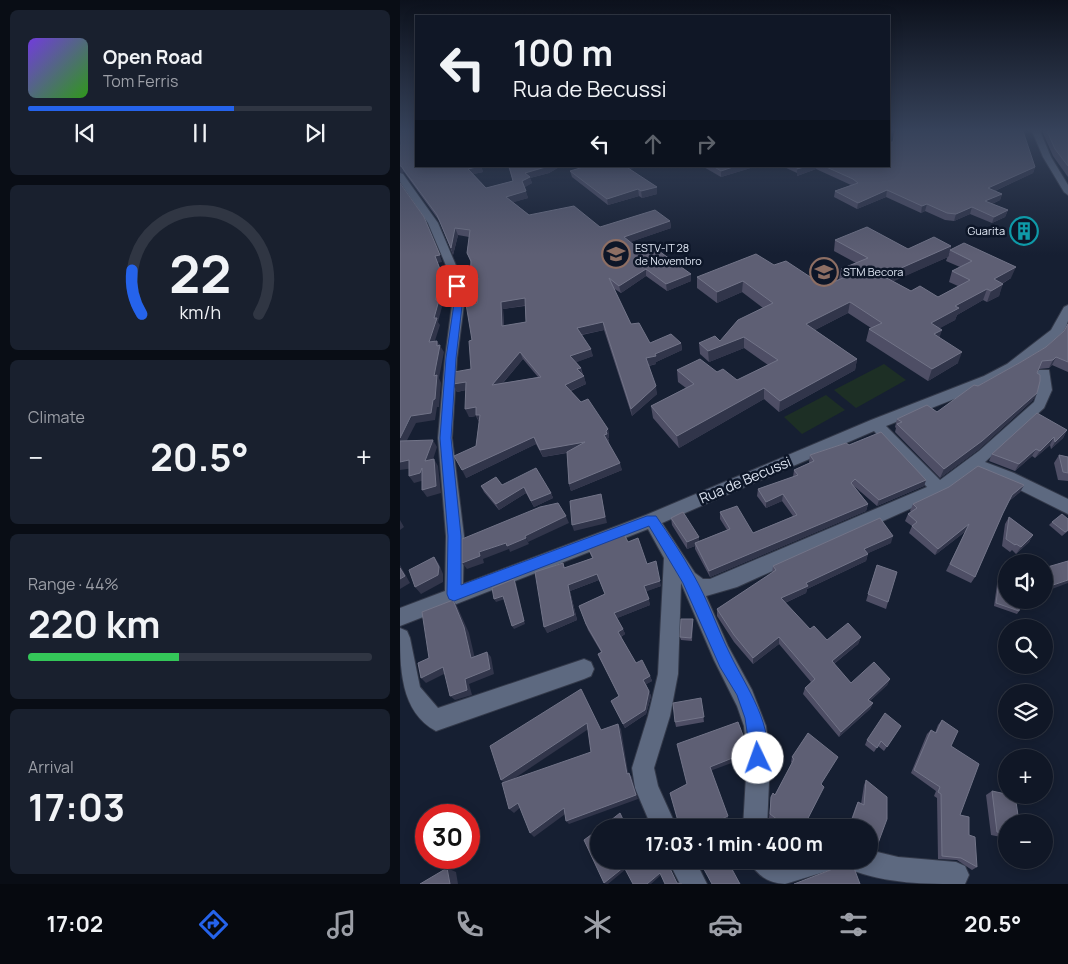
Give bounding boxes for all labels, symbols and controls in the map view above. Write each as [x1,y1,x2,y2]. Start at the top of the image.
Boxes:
text: 100 m [513,29,613,77]
icon: left [430,35,495,100]
text: Open Road [103,44,203,70]
text: Tom Ferris [103,70,178,92]
text: Rua de Becussi [513,74,667,104]
icon: previous [71,119,99,147]
icon: pause [186,119,214,147]
icon: next [301,119,329,147]
icon: left [586,130,614,158]
icon: ahead [639,130,667,158]
icon: right [692,130,720,158]
building icon: Guarita [1009,216,1039,246]
place label: Guarita [968,223,1005,238]
text: 22 [169,238,231,309]
school or university icon: ESTV-IT 28 de Novembro [601,239,631,269]
place label: ESTV-IT 28 de Novembro [635,240,702,268]
school or university icon: STM Becora [809,257,839,287]
place label: STM Becora [843,264,903,279]
pin [436,265,478,307]
icon: arrive [443,272,471,300]
text: km/h [179,300,221,324]
text: Climate [28,406,85,428]
text: 20.5° [150,430,249,482]
text: − [28,438,43,476]
text: + [356,438,372,476]
street label: Rua de Becussi [696,452,794,507]
map controls [998,554,1053,869]
button: sound [998,554,1053,609]
text: Range · 44% [28,573,119,595]
text: 220 km [28,597,160,649]
button: search [998,619,1053,674]
button: layers [998,684,1053,739]
position arrow [731,731,783,783]
button: + [998,749,1053,804]
text: Arrival [28,756,74,778]
text: 17:03 [28,780,125,832]
speed limit sign: 30 [415,804,480,869]
button: − [998,814,1053,869]
text: 17:03 · 1 min · 400 m [645,831,823,857]
icon: directions [196,907,231,942]
icon: music [324,907,359,942]
icon: phone [452,907,487,942]
icon: climate [580,907,615,942]
icon: car [708,907,743,942]
icon: filters [836,907,871,942]
text: 17:02 [47,909,103,939]
text: 20.5° [964,909,1021,939]

